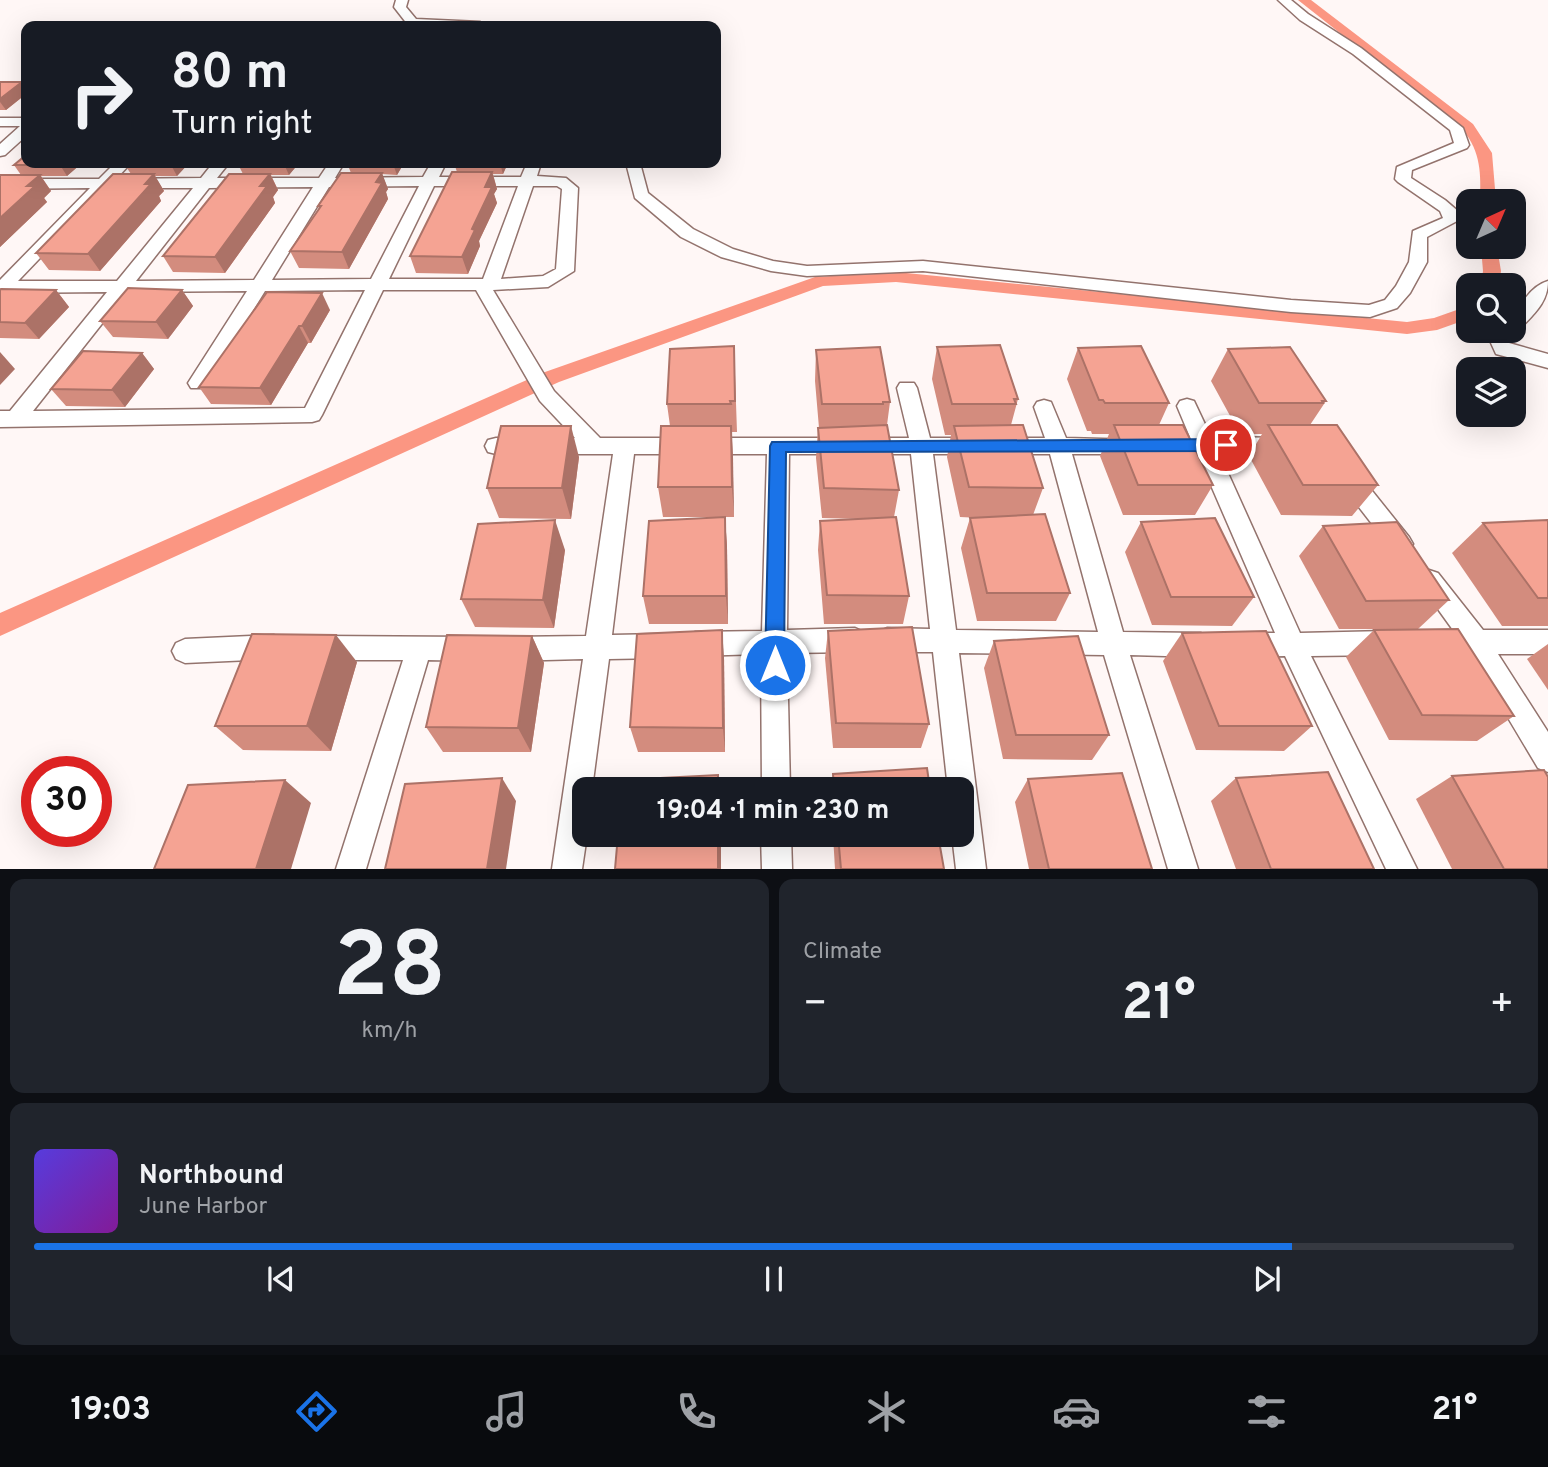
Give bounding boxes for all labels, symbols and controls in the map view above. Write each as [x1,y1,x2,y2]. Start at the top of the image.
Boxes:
text: 80 m [171,44,288,106]
icon: right [56,49,147,140]
text: Turn right [171,105,313,145]
north arrow [1456,189,1526,259]
map controls [1456,189,1526,427]
button: search [1456,273,1526,343]
button: layers [1456,357,1526,427]
pin [1196,415,1256,475]
icon: arrive [1207,426,1245,464]
position arrow [738,628,812,702]
speed limit sign: 30 [21,756,112,847]
text: 19:04 · 1 min · 230 m [657,795,889,828]
text: 28 [333,914,446,1029]
text: Climate [803,938,882,967]
text: 21° [1121,972,1196,1038]
text: − [803,981,828,1030]
text: + [1489,981,1514,1030]
text: km/h [362,1017,417,1046]
text: Northbound [139,1160,284,1193]
text: June Harbor [139,1193,267,1222]
icon: previous [262,1260,300,1298]
icon: pause [755,1260,793,1298]
icon: next [1248,1260,1286,1298]
icon: directions [292,1387,341,1436]
icon: music [482,1387,531,1436]
icon: phone [672,1387,721,1436]
icon: climate [862,1387,911,1436]
icon: car [1052,1387,1101,1436]
icon: filters [1242,1387,1291,1436]
text: 19:03 [70,1391,151,1431]
text: 21° [1432,1391,1477,1431]

